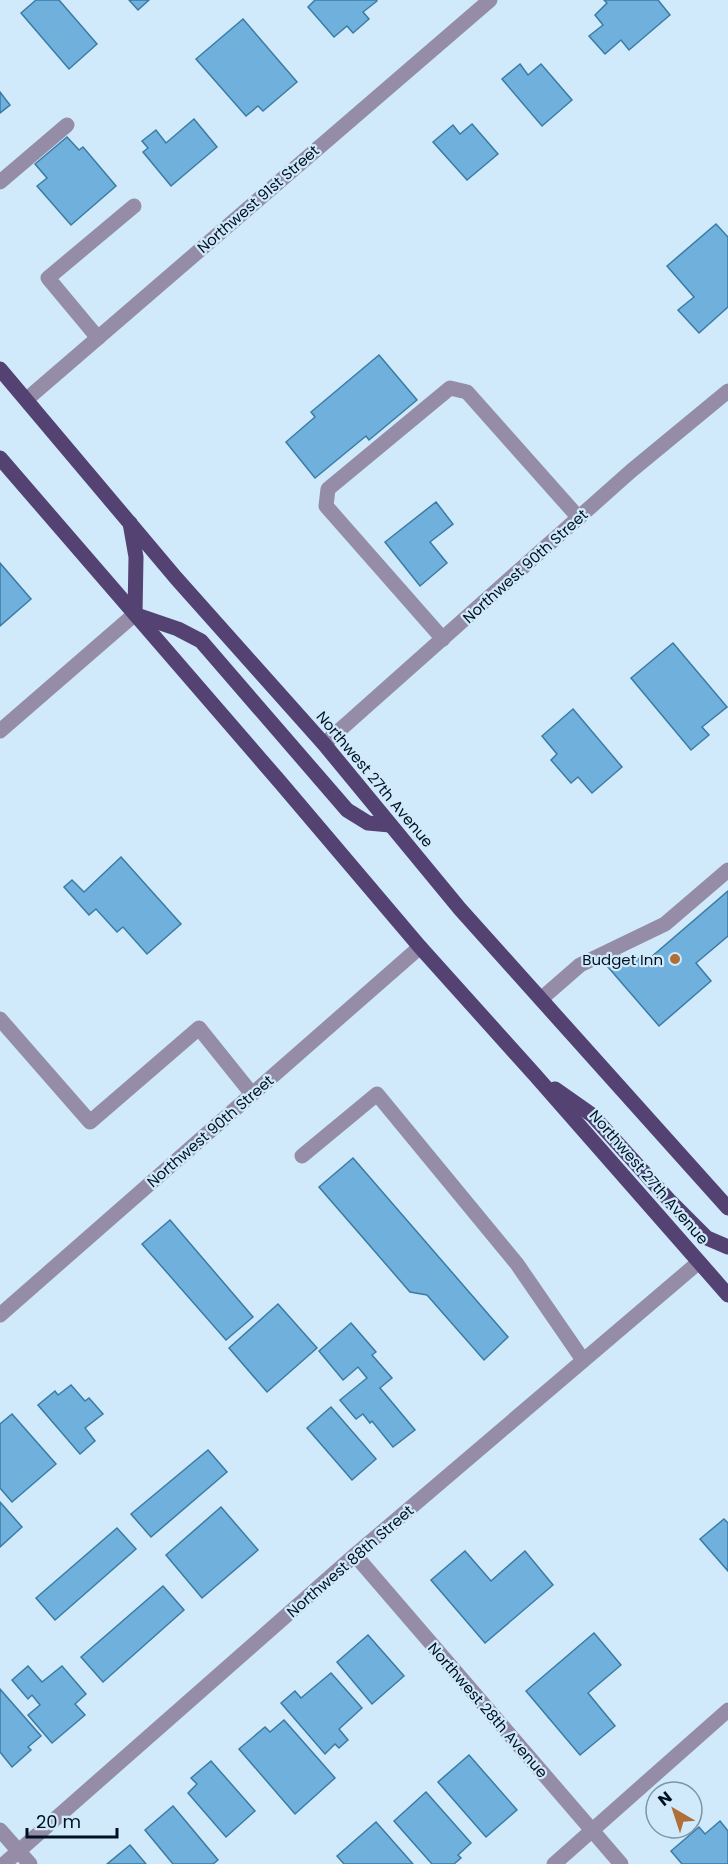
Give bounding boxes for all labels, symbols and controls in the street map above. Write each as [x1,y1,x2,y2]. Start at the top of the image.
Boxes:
street label: Northwest 91st Street [193,140,323,258]
street label: Northwest 90th Street [458,504,592,628]
street label: Northwest 27th Avenue [312,706,438,852]
place label: Budget Inn [582,949,663,970]
marker: Budget Inn [668,952,682,966]
street label: Northwest 90th Street [142,1070,278,1192]
street label: Northwest 27th Avenue [585,1105,713,1249]
street label: Northwest 88th Street [282,1500,418,1622]
street label: Northwest 28th Avenue [423,1638,553,1782]
north arrow [644,1780,704,1840]
text: N [653,1786,677,1811]
scale bar [27,1801,117,1839]
text: 20 m [36,1809,81,1834]

